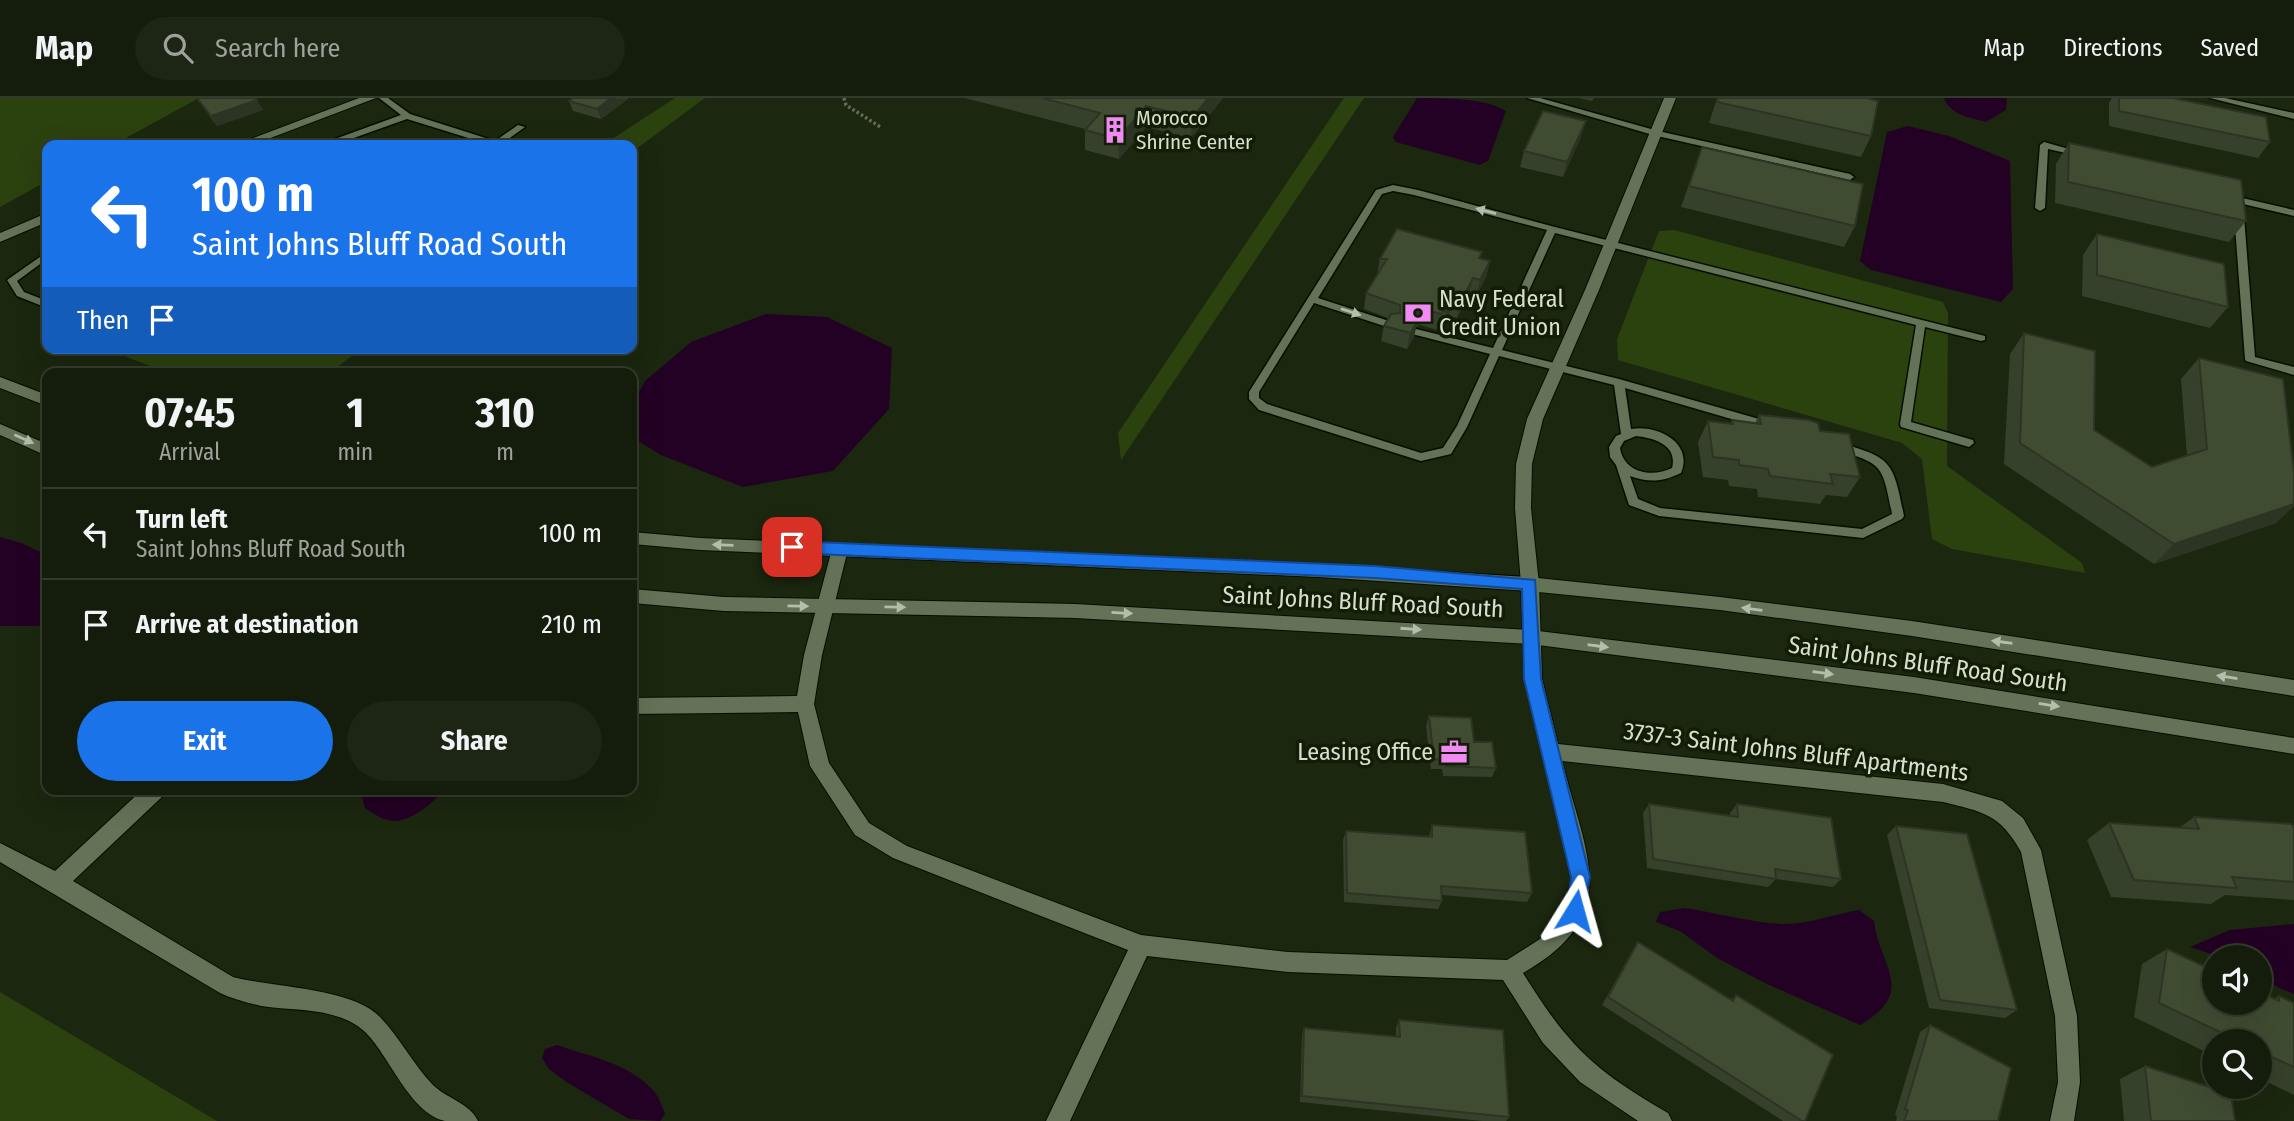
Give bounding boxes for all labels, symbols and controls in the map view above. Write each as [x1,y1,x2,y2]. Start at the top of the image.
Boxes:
search box [135,17,625,80]
text: Map [35,28,93,68]
icon: search [159,29,197,67]
text: Search here [215,33,340,64]
text: Map [1984,34,2025,62]
text: Directions [2063,34,2162,62]
text: Saved [2200,34,2259,62]
place label: Morocco Shrine Center [1136,105,1253,155]
building icon: Morocco Shrine Center [1100,115,1130,145]
text: 100 m [192,165,314,224]
icon: left [77,168,168,259]
one-way arrow [1475,205,1497,216]
text: Saint Johns Bluff Road South [192,225,567,263]
place label: Navy Federal Credit Union [1439,285,1564,341]
bank icon: Navy Federal Credit Union [1403,298,1433,328]
icon: arrive [143,301,181,339]
text: Then [77,305,129,336]
one-way arrow [1341,307,1362,318]
text: 07:45 [144,388,235,438]
text: 1 [346,388,364,438]
text: 310 [475,388,535,438]
one-way arrow [13,434,34,445]
text: Arrival [159,438,220,466]
text: min [337,438,373,466]
text: m [496,438,514,466]
text: Turn left [136,504,228,535]
icon: left [77,515,115,553]
pin [762,517,822,577]
text: 100 m [539,518,602,549]
icon: arrive [773,528,811,566]
text: Saint Johns Bluff Road South [136,535,406,563]
one-way arrow [712,539,734,550]
street label: Saint Johns Bluff Road South [1222,581,1504,623]
one-way arrow [787,600,809,612]
one-way arrow [884,602,906,613]
one-way arrow [1741,603,1763,614]
icon: arrive [77,606,115,644]
one-way arrow [1111,608,1133,619]
text: Arrive at destination [136,609,359,640]
text: 210 m [541,609,602,640]
one-way arrow [1400,624,1422,635]
street label: Saint Johns Bluff Road South [1787,631,2069,697]
one-way arrow [1991,636,2013,647]
one-way arrow [1587,641,1609,652]
one-way arrow [1813,667,1835,678]
one-way arrow [2216,671,2238,682]
one-way arrow [2038,700,2060,711]
button: Exit [77,701,333,781]
button: Share [347,701,602,781]
street label: 3737-3 Saint Johns Bluff Apartments [1622,717,1970,787]
office icon: Leasing Office [1439,737,1469,767]
place label: Leasing Office [1297,738,1433,766]
position arrow [1538,874,1612,948]
map controls [2202,945,2272,1099]
button: sound [2202,945,2272,1015]
button: search [2202,1029,2272,1099]

